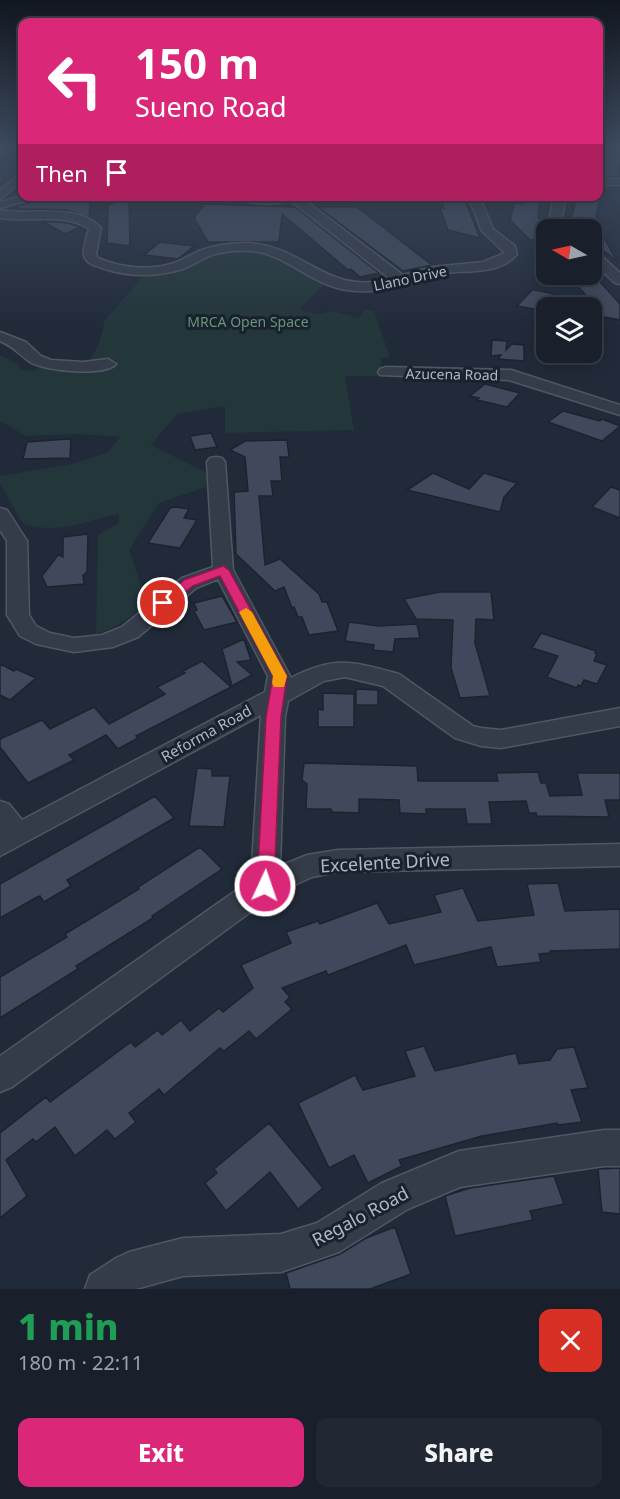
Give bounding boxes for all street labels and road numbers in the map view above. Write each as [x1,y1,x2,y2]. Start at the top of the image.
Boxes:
street label: Llano Drive [372,261,448,295]
street label: Azucena Road [406,364,498,384]
street label: Reforma Road [157,700,255,766]
street label: Excelente Drive [320,847,450,877]
street label: Regalo Road [308,1181,412,1251]

